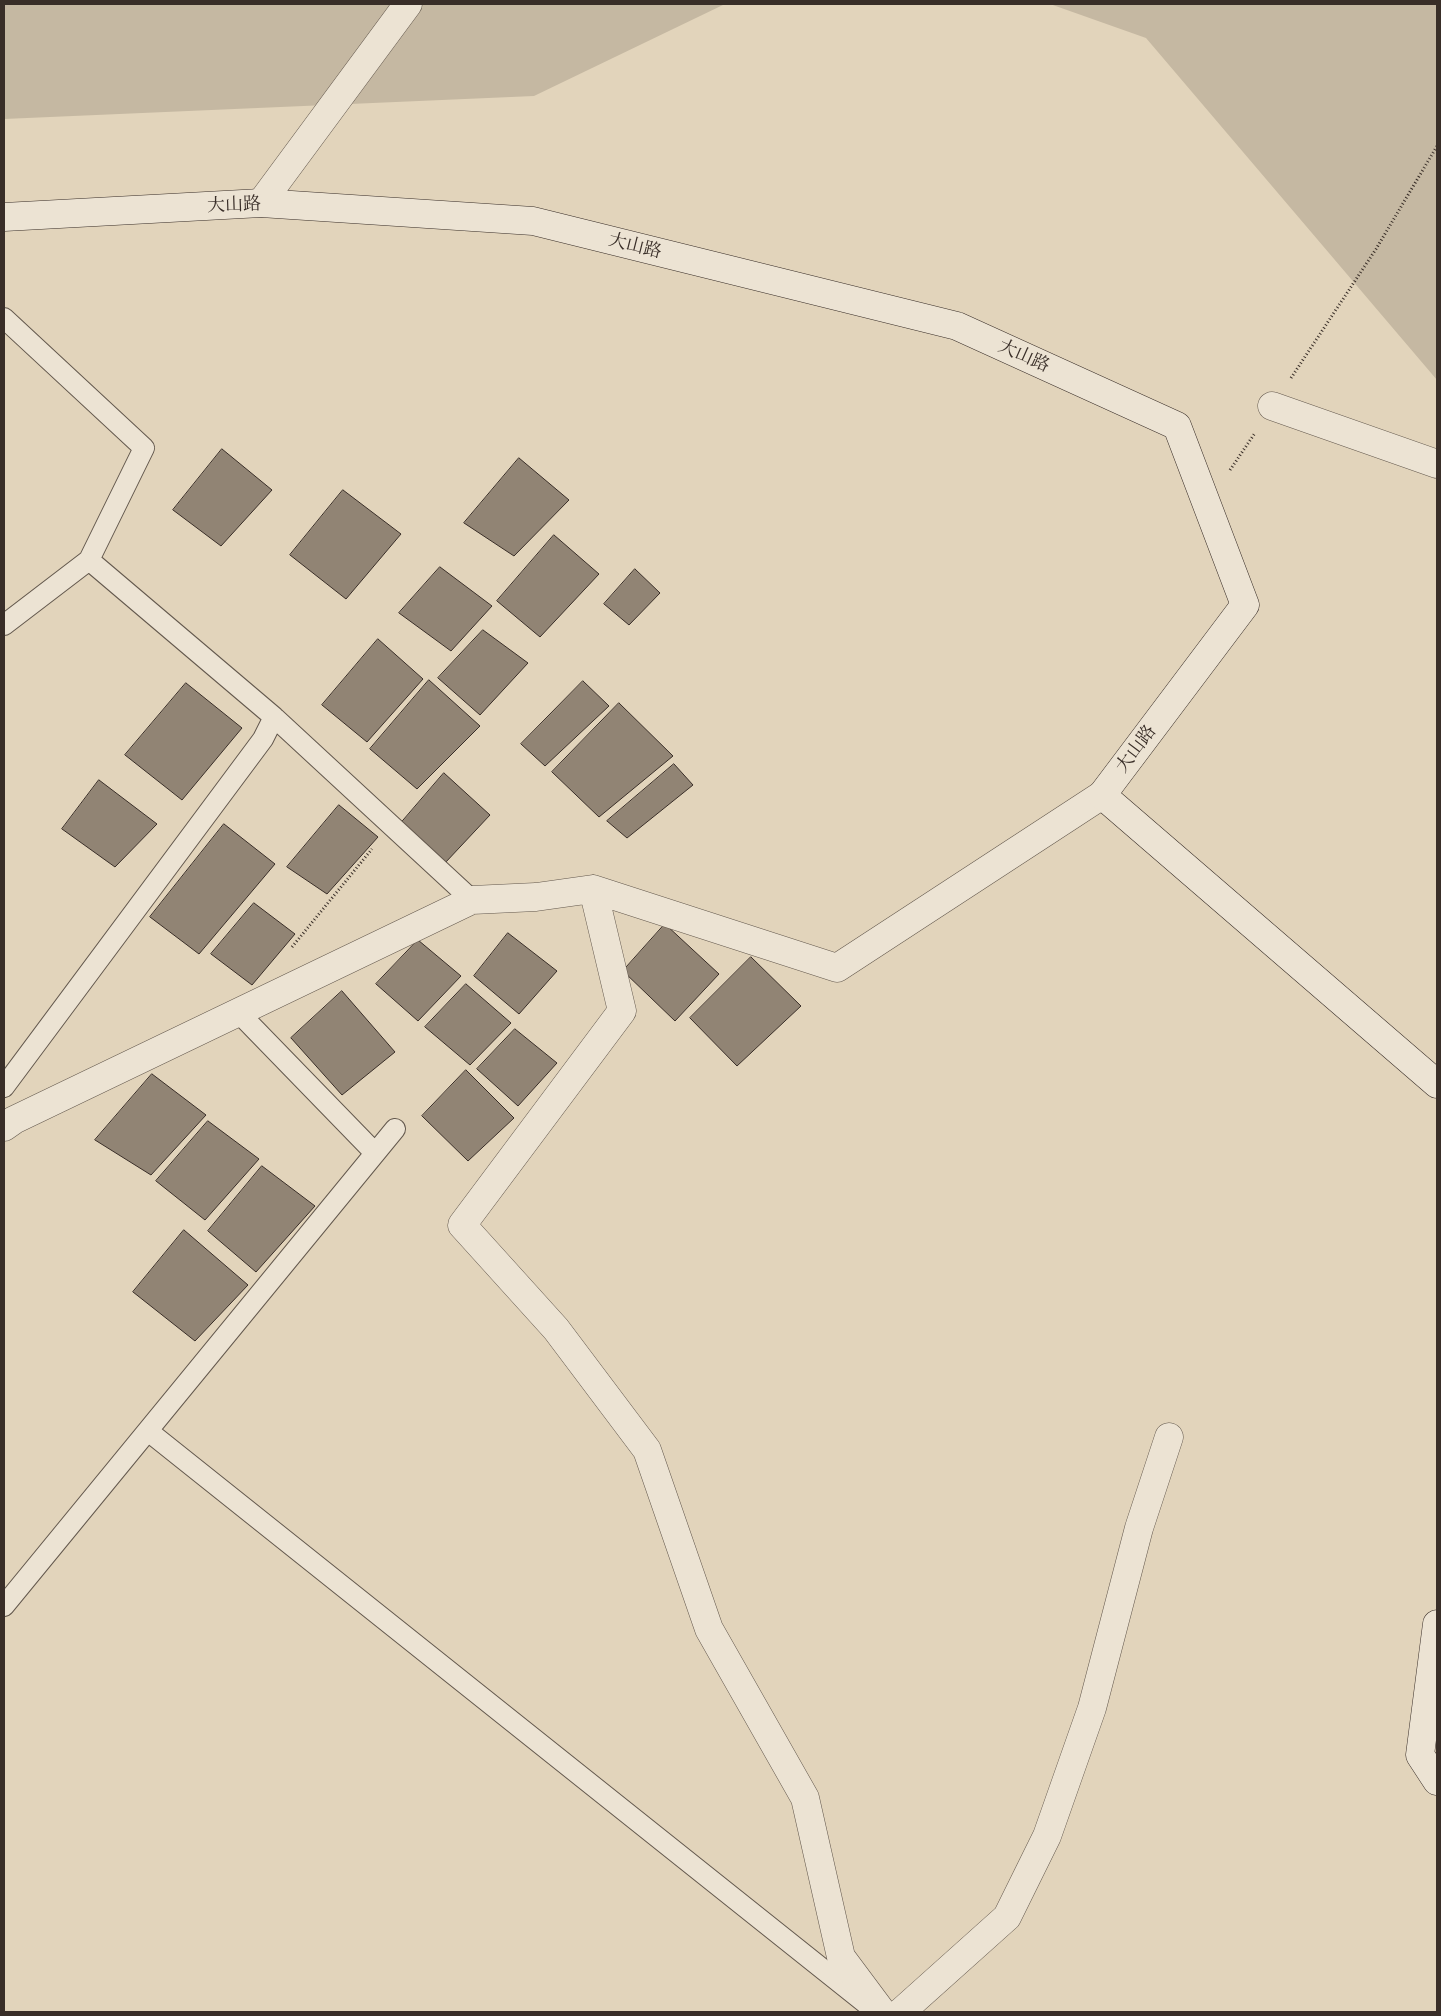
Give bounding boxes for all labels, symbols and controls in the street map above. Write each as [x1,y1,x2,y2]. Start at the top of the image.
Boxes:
street label: 大山路 [207,193,261,217]
street label: 大山路 [606,229,664,263]
street label: 大山路 [995,335,1053,377]
street label: 大山路 [1111,721,1161,777]

